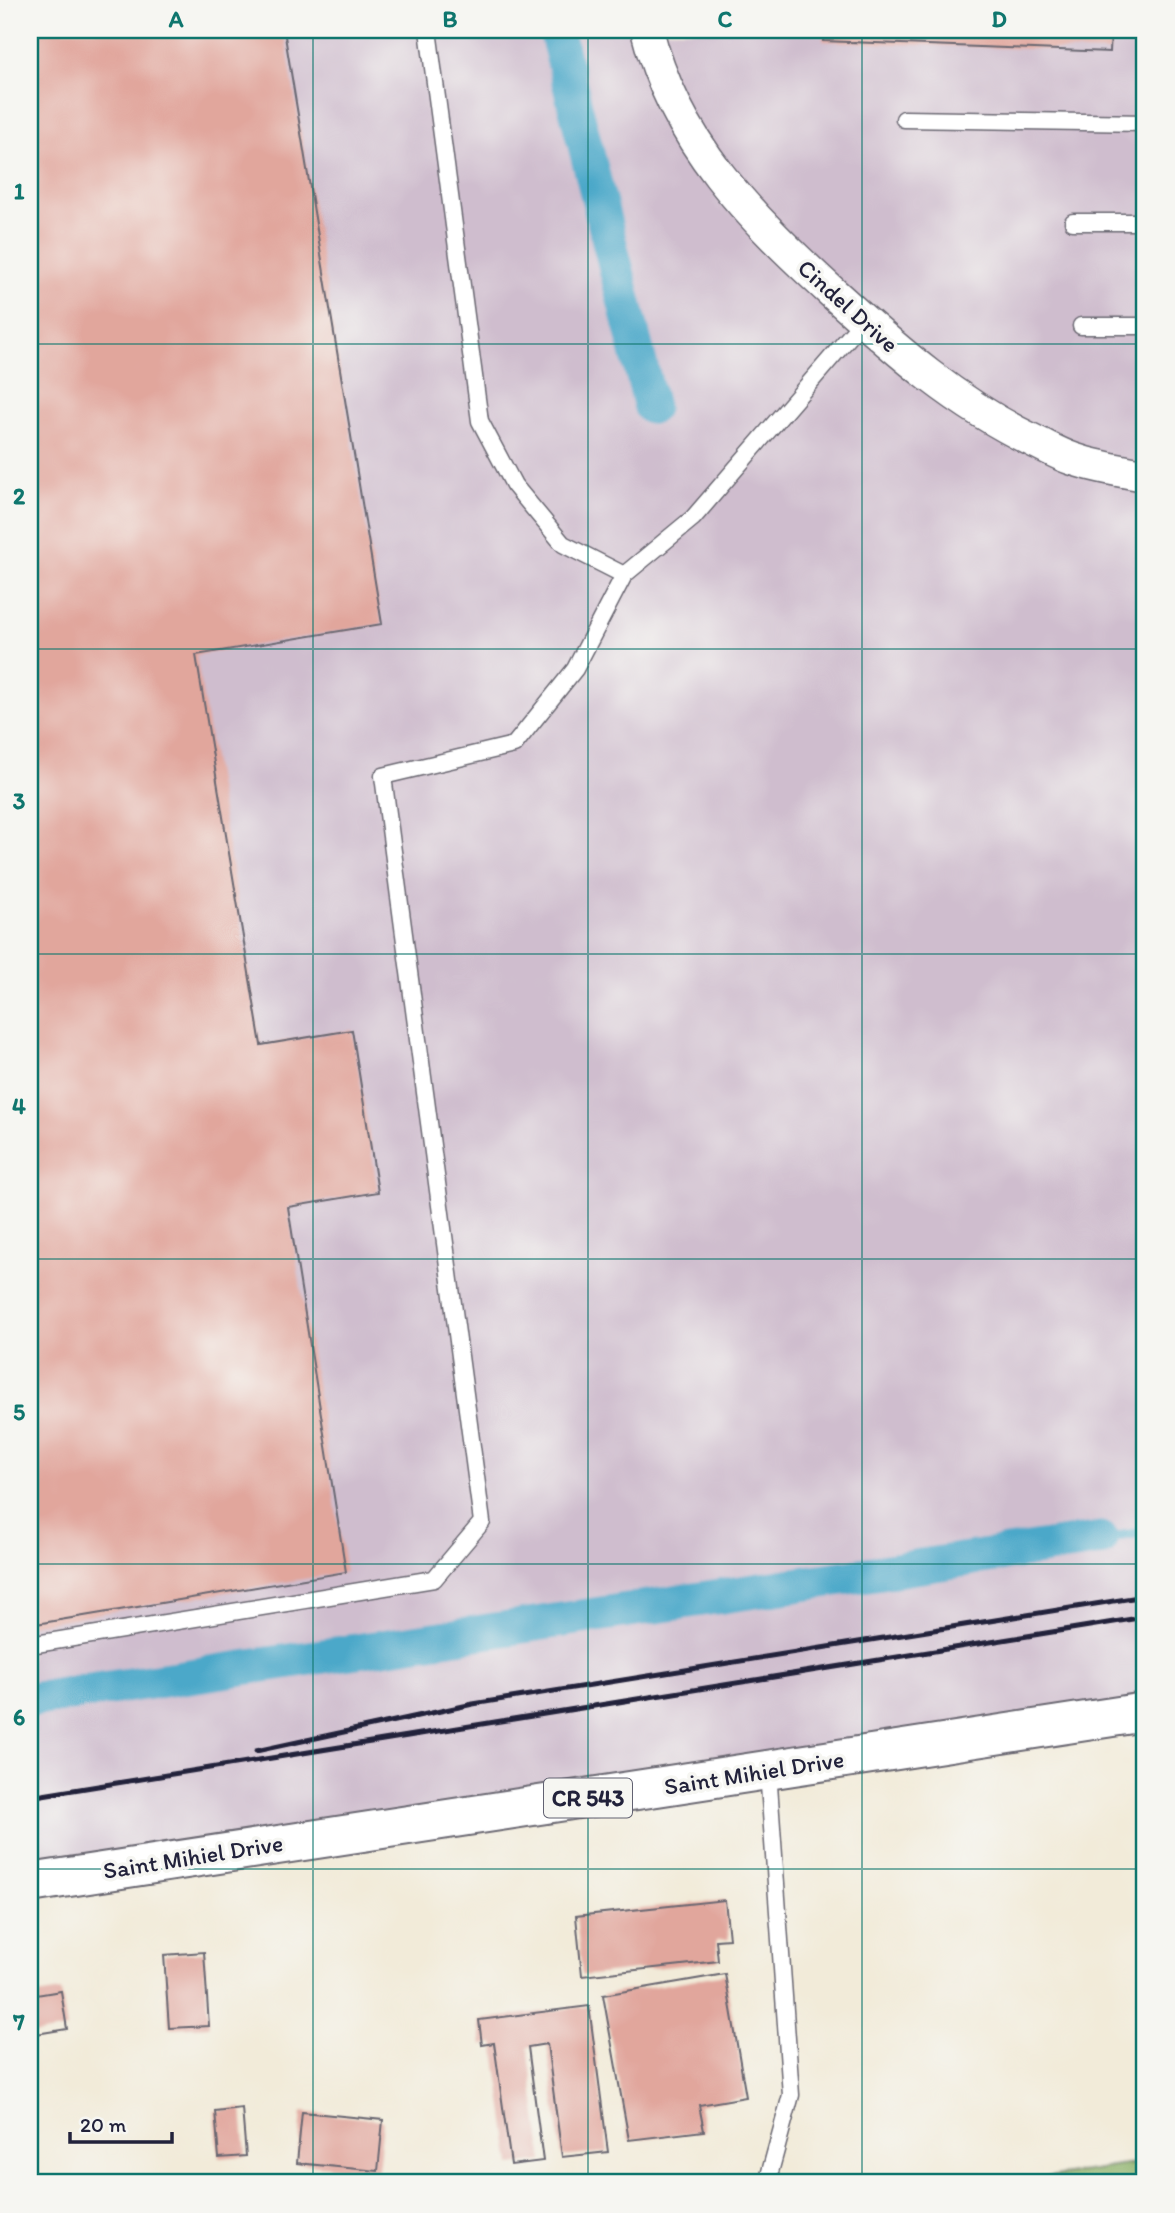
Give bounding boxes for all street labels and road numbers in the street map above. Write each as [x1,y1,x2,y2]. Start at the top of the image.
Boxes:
street label: Cindel Drive [792,253,905,358]
street label: Saint Mihiel Drive [662,1744,846,1801]
road number: CR 543 [544,1778,632,1817]
street label: Saint Mihiel Drive [101,1828,285,1885]

